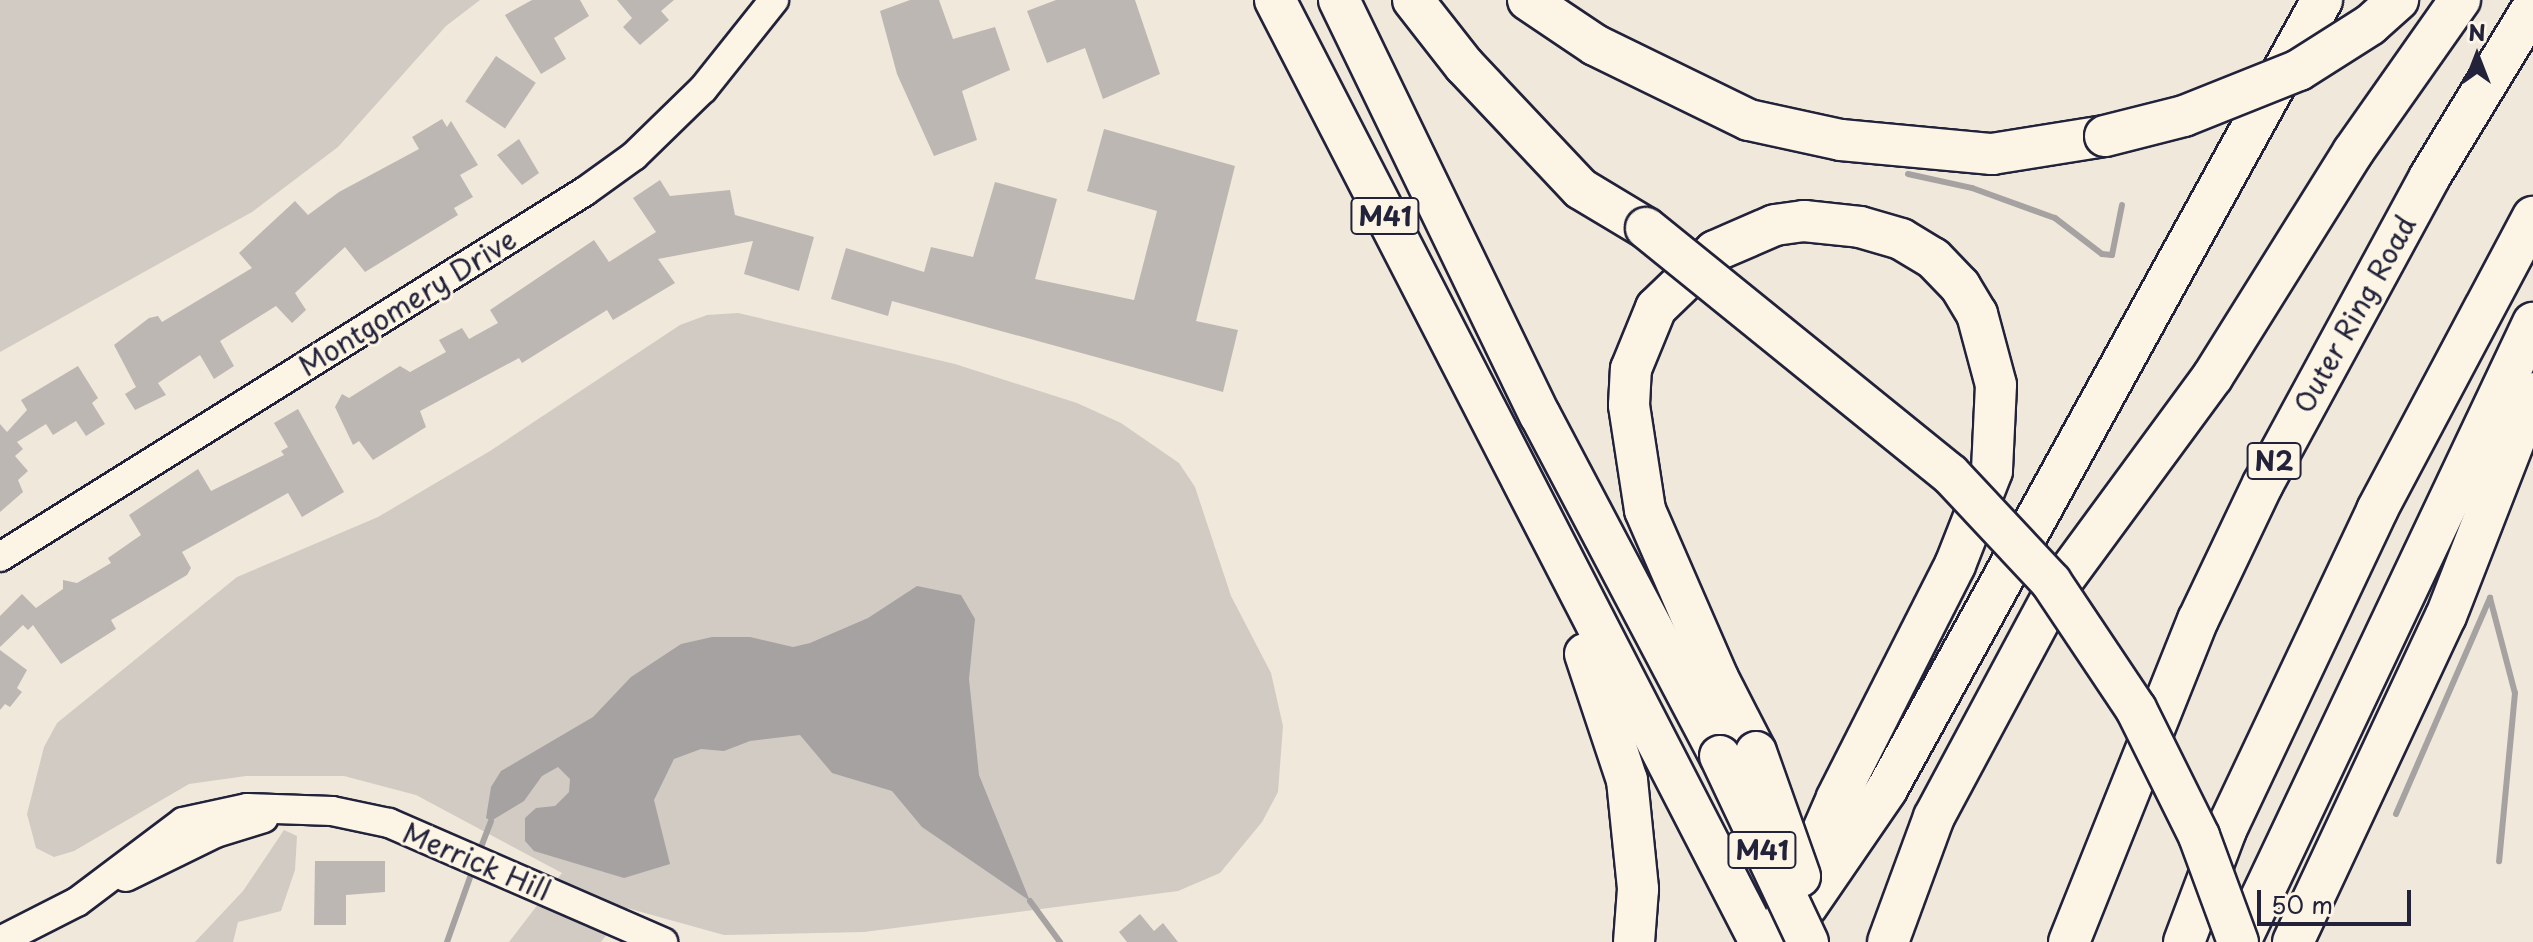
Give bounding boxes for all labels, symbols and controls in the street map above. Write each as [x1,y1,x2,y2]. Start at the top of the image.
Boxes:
text: N [2468,15,2486,48]
north arrow [2437,16,2517,96]
road number: M41 [1349,194,1421,238]
street label: Outer Ring Road [2285,209,2423,419]
street label: Montgomery Drive [292,221,522,383]
road number: N2 [2246,439,2302,483]
street label: Merrick Hill [398,815,556,907]
road number: M41 [1726,828,1798,872]
scale bar [2261,874,2415,924]
text: 50 m [2271,886,2333,922]

